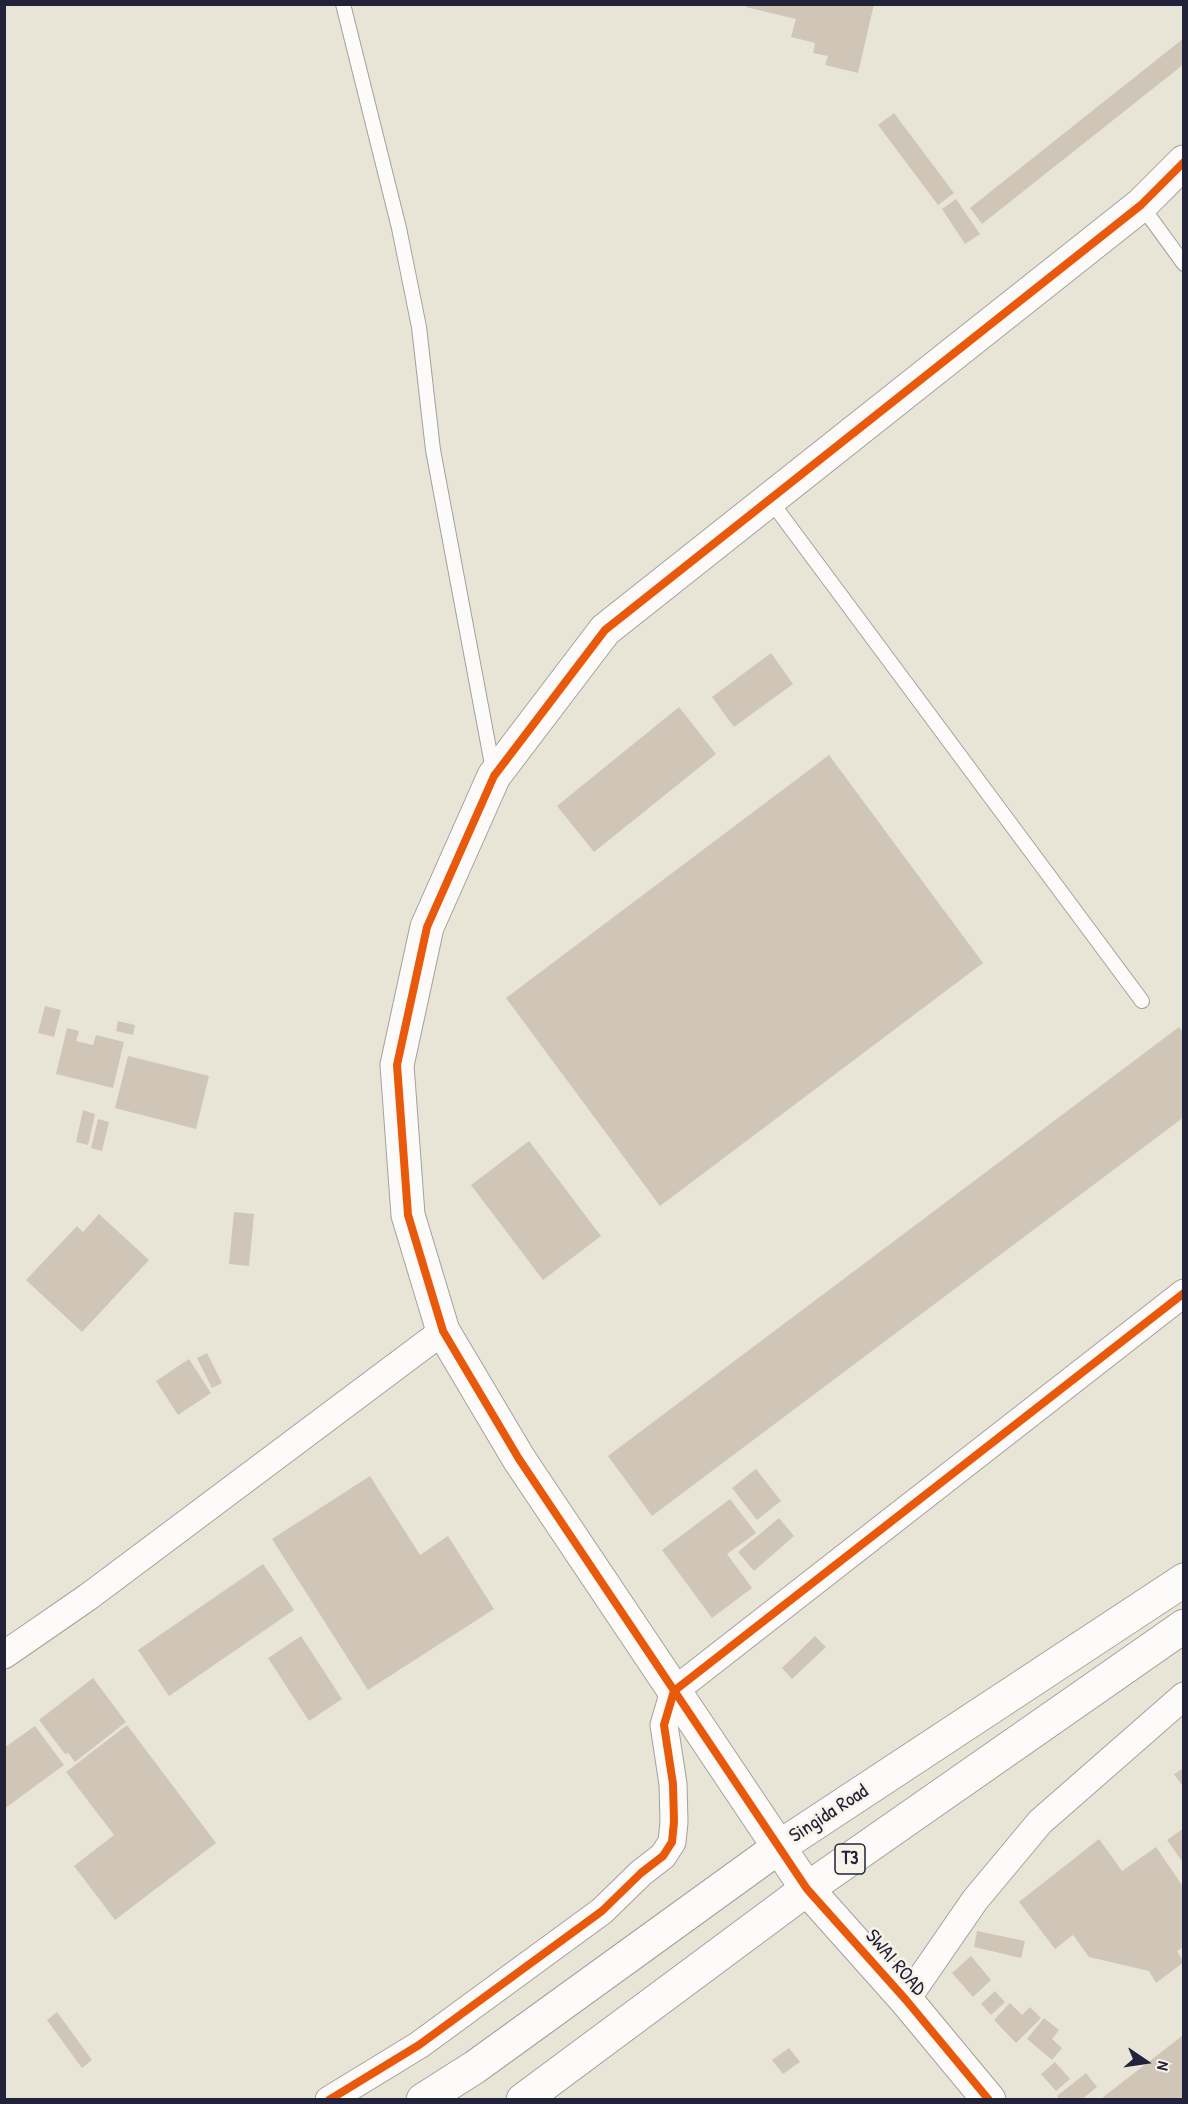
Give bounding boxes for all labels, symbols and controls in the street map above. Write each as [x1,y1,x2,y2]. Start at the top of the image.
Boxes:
street label: Singida Road [785,1780,873,1848]
road number: T3 [835,1844,865,1874]
street label: SWAI ROAD [860,1925,930,2001]
north arrow [1116,2032,1176,2092]
text: N [1152,2059,1175,2073]

